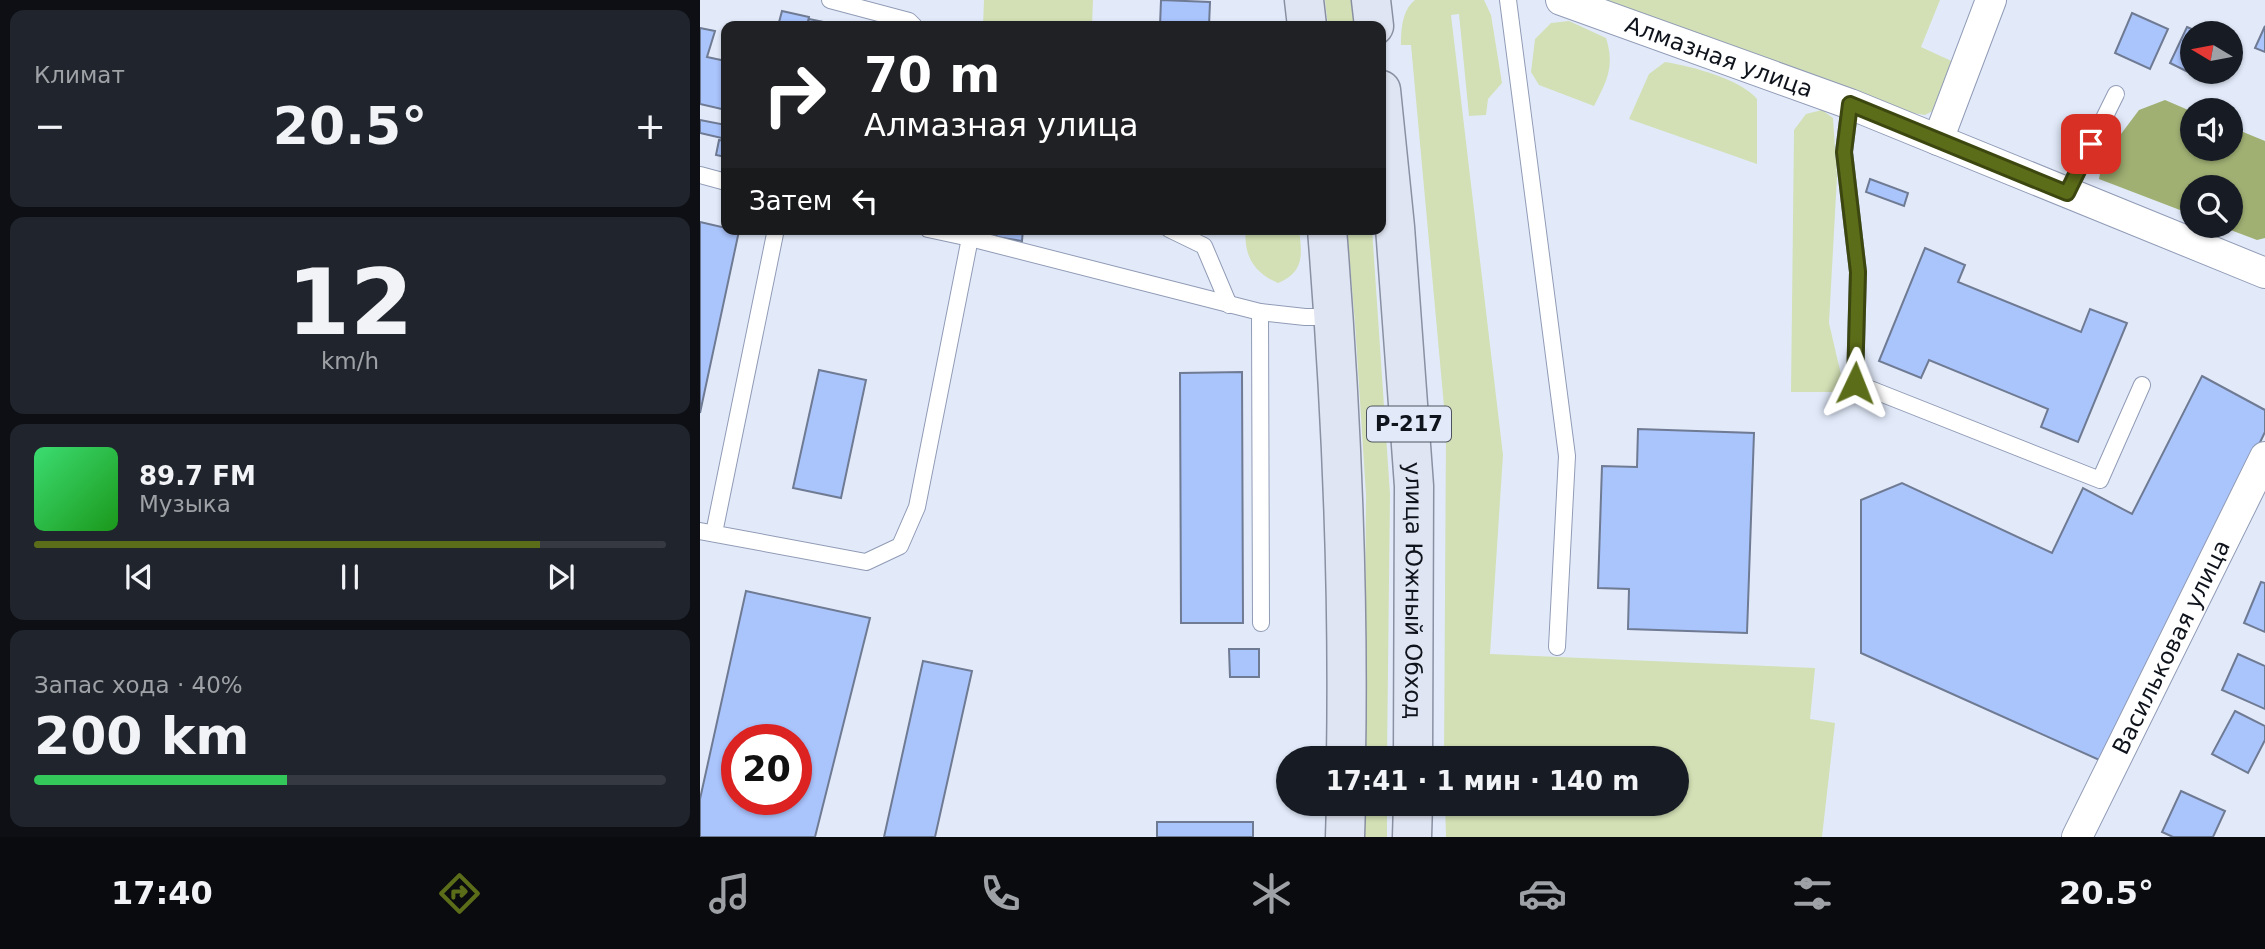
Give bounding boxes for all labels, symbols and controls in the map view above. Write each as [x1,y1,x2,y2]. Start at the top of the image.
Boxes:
street label: Алмазная улица [1622,11,1816,103]
north arrow [2180,21,2244,84]
map controls [2180,21,2243,238]
text: 70 m [864,47,1000,104]
icon: right [749,49,840,140]
text: Климат [34,62,125,88]
text: 20.5° [273,96,427,156]
button: sound [2180,98,2243,161]
text: − [34,104,66,148]
text: + [634,104,666,148]
text: Алмазная улица [864,106,1139,144]
pin [2061,114,2121,174]
icon: arrive [2072,125,2110,163]
button: search [2180,175,2243,238]
icon: left [846,182,884,220]
text: Затем [749,186,832,216]
text: 12 [287,250,413,355]
position arrow [1818,346,1892,420]
text: km/h [321,348,379,374]
road number: Р-217 [1367,406,1451,442]
text: 89.7 FM [139,461,256,491]
street label: улица Южный Обход [1399,461,1427,719]
text: Музыка [139,491,231,517]
street label: Васильковая улица [2107,536,2235,758]
icon: previous [120,558,158,596]
icon: pause [331,558,369,596]
icon: next [542,558,580,596]
text: Запас хода · 40% [34,672,243,698]
text: 200 km [34,706,249,766]
speed limit sign: 20 [721,724,812,815]
text: 17:41 · 1 мин · 140 m [1326,766,1639,796]
icon: directions [435,869,484,918]
icon: music [705,869,754,918]
icon: phone [976,869,1025,918]
icon: climate [1247,869,1296,918]
icon: car [1518,869,1567,918]
icon: filters [1788,869,1837,918]
text: 17:40 [111,874,213,912]
text: 20.5° [2059,874,2154,912]

